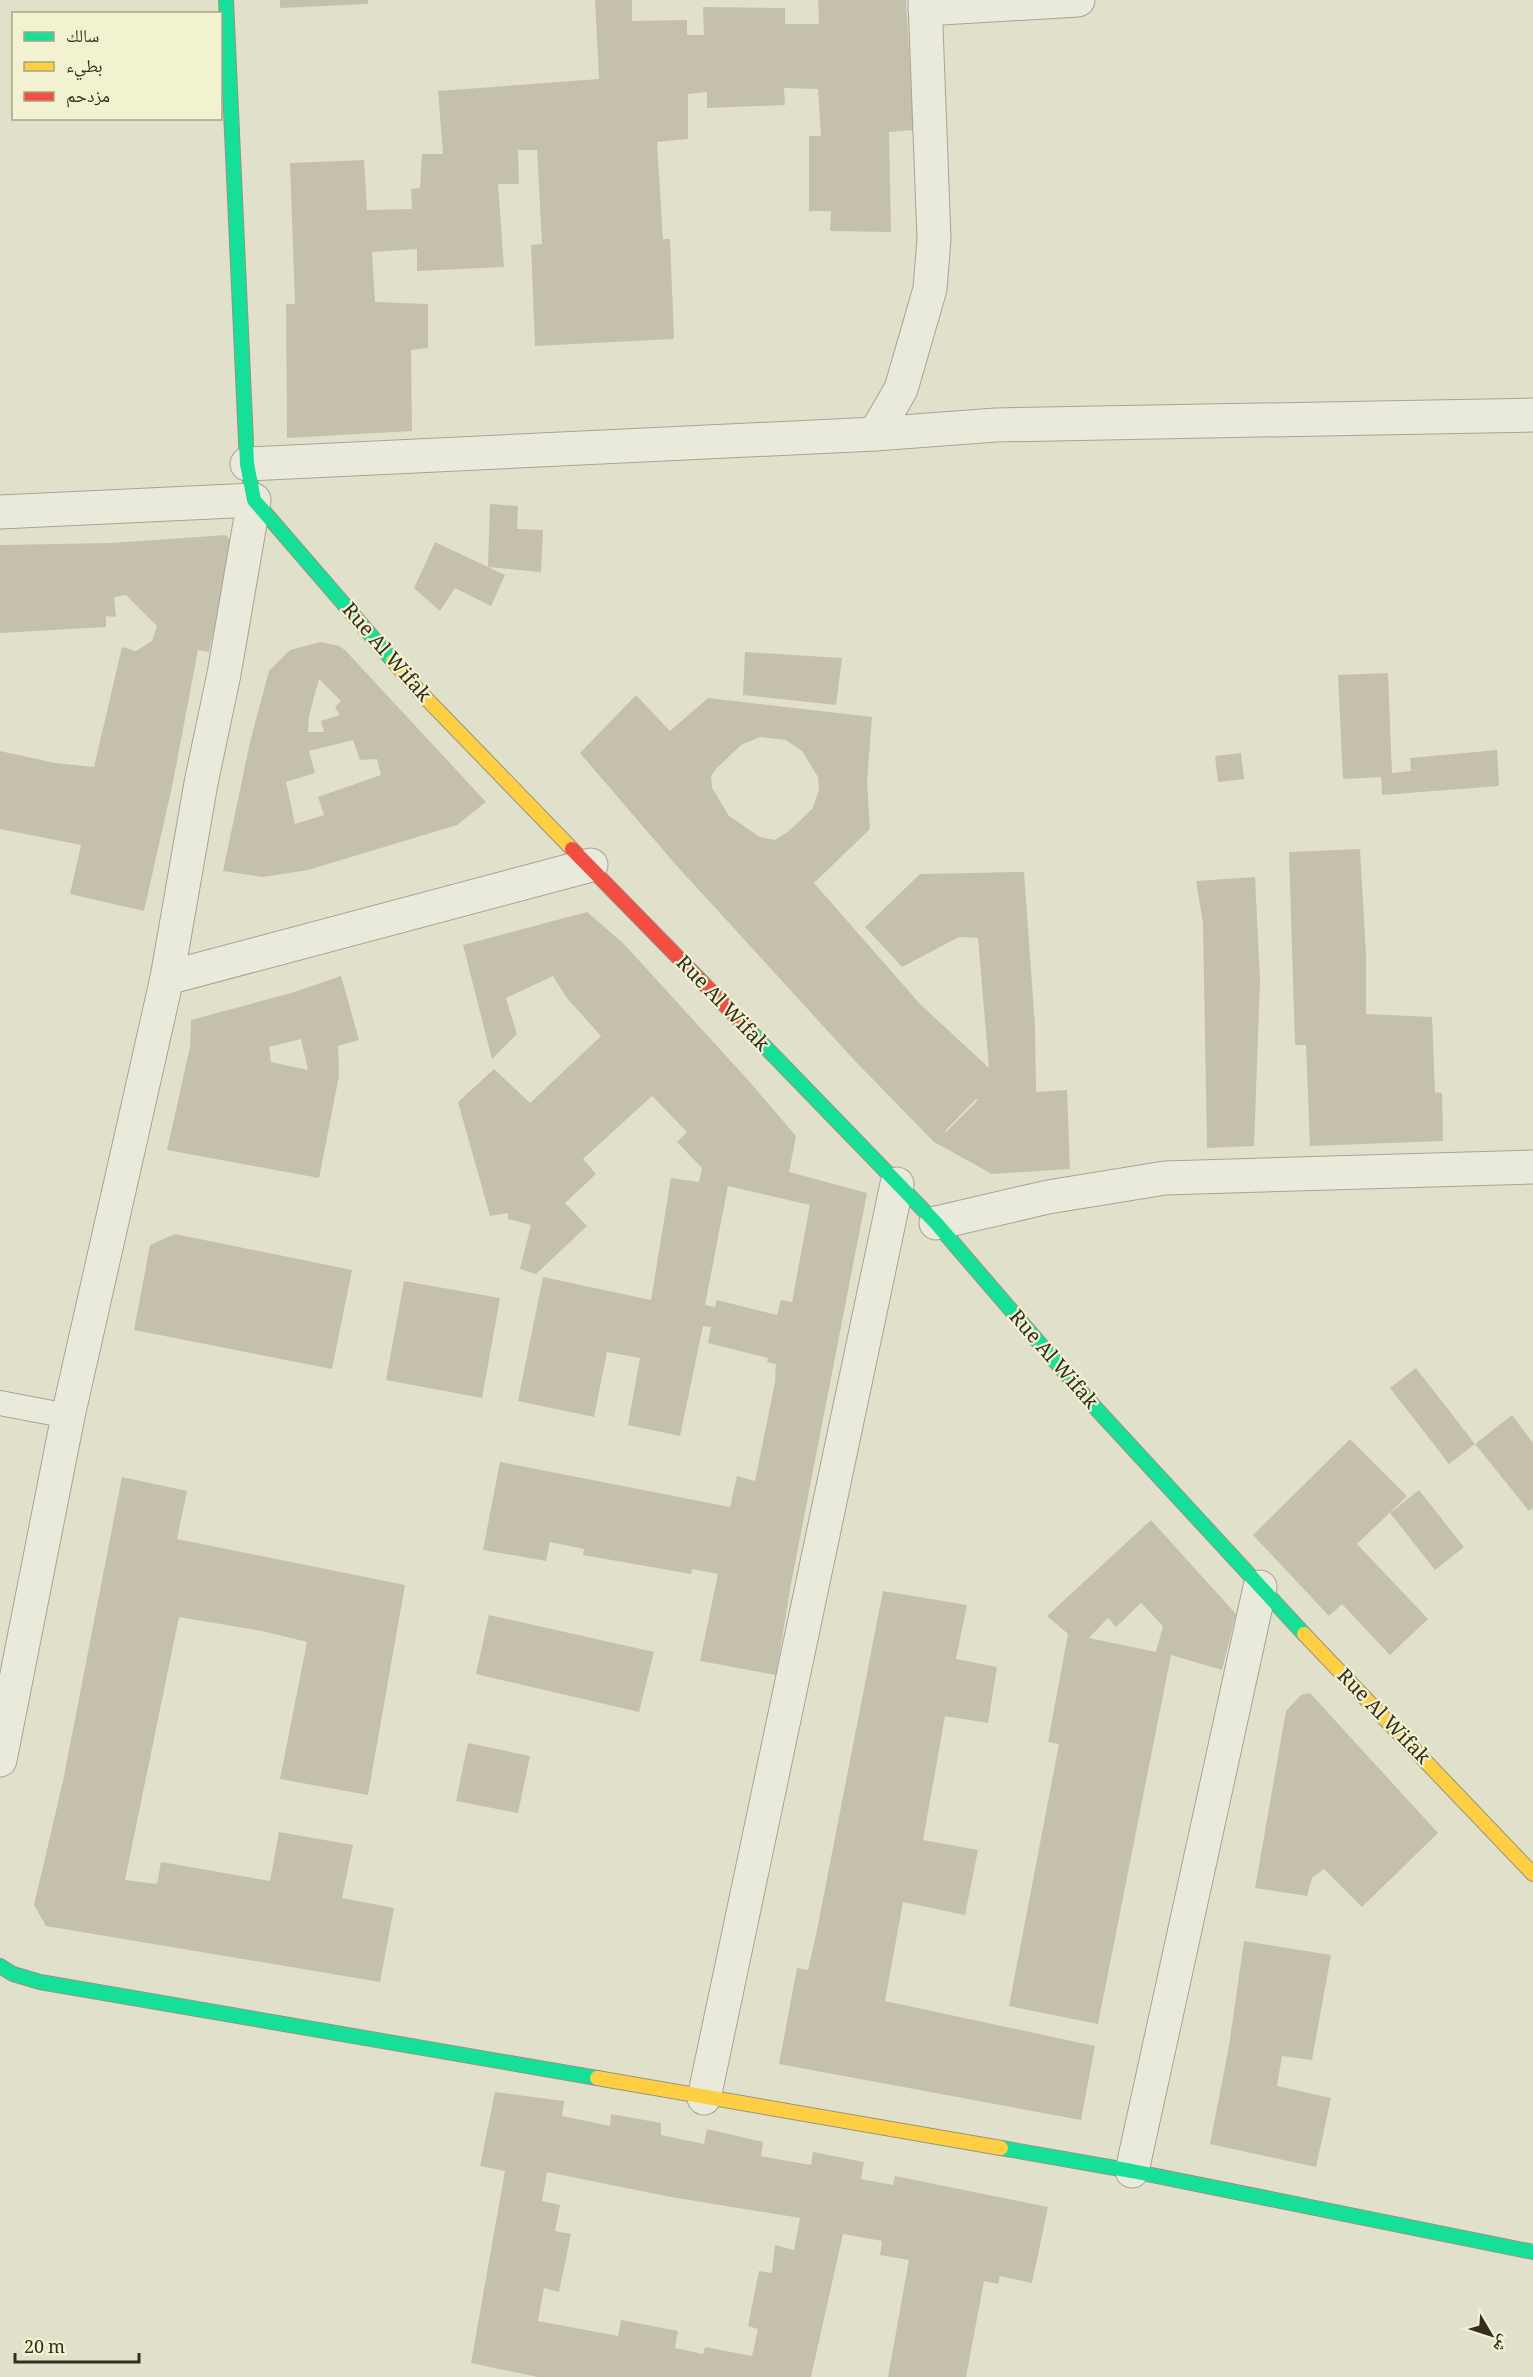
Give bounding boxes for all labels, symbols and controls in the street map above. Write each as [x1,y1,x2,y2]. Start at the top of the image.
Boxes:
legend [12,12,222,120]
text: سالك [66,23,99,53]
text: بطيء [66,53,103,83]
text: مزدحم [66,83,110,113]
street label: Rue Al Wifak [331,596,438,712]
street label: Rue Al Wifak [666,949,776,1061]
street label: Rue Al Wifak [998,1303,1105,1419]
street label: Rue Al Wifak [1327,1662,1437,1774]
north arrow [1461,2305,1521,2365]
scale bar [15,2326,140,2364]
text: ش [1485,2328,1517,2358]
text: 20 m [24,2334,65,2364]

